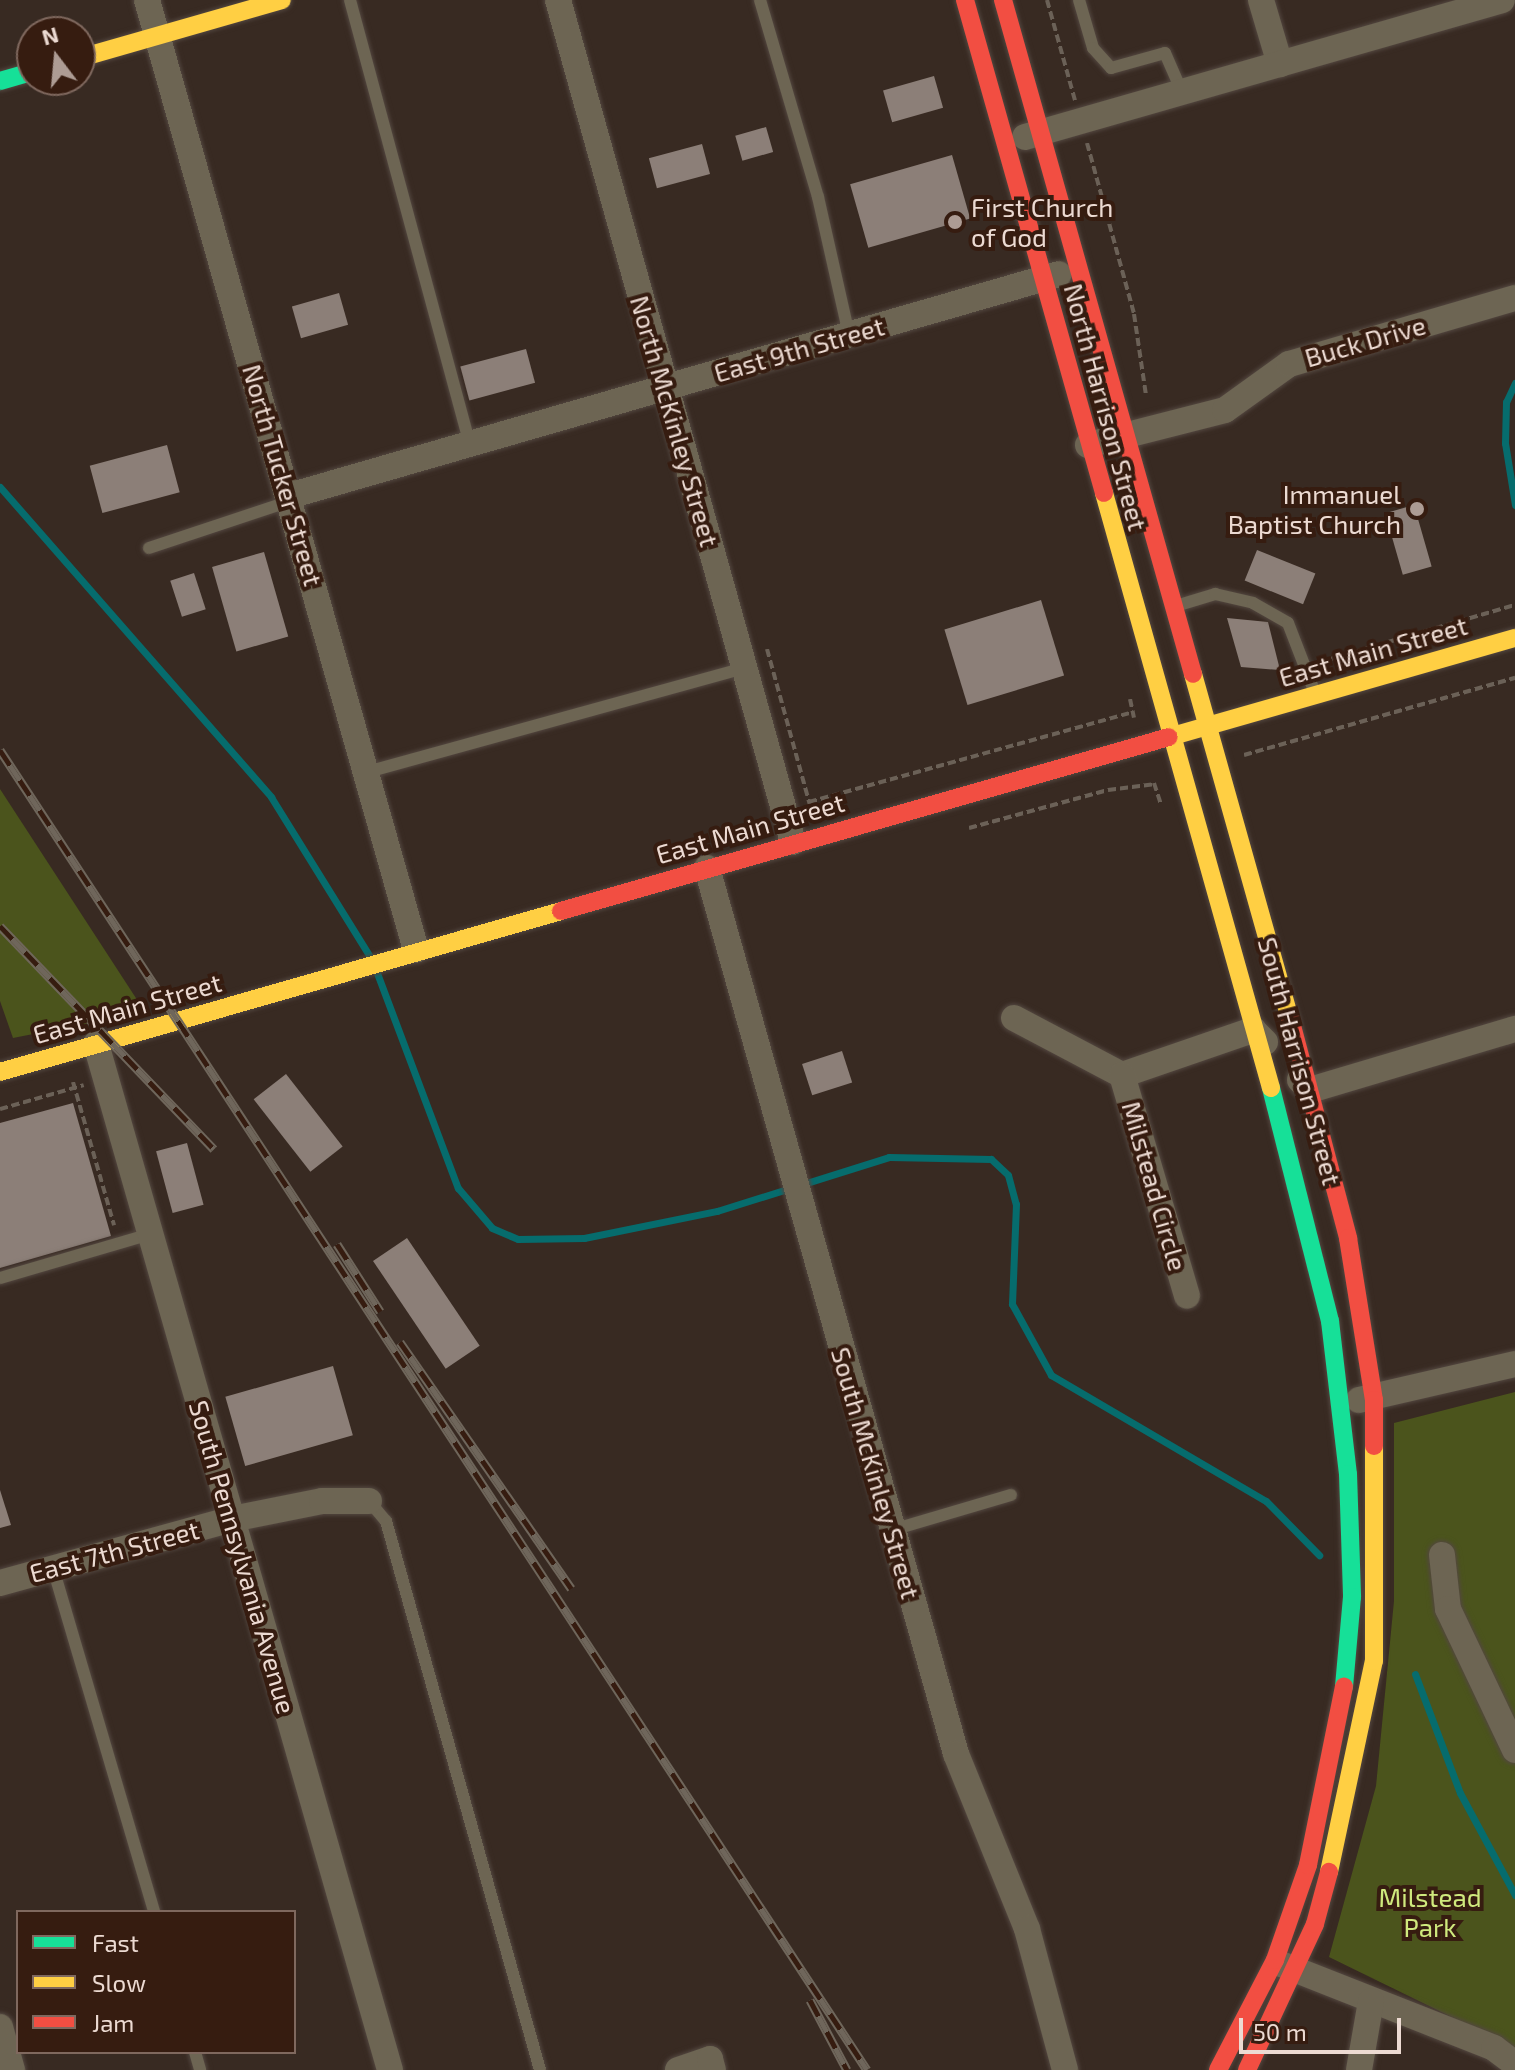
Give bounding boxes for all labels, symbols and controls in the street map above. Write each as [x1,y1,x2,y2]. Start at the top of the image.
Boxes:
north arrow [16,16,96,96]
text: N [39,20,61,50]
place label: First Church of God [971,191,1113,252]
marker: First Church of God [946,213,964,231]
street label: North Harrison Street [1058,280,1154,534]
street label: North McKinley Street [624,292,726,550]
street label: Buck Drive [1301,309,1429,373]
street label: East 9th Street [710,310,888,388]
street label: North Tucker Street [236,360,330,590]
place label: Immanuel Baptist Church [1228,478,1401,540]
marker: Immanuel Baptist Church [1408,500,1426,518]
street label: East Main Street [1275,609,1471,693]
street label: East Main Street [652,786,848,870]
street label: South Harrison Street [1252,934,1348,1188]
street label: East Main Street [29,966,225,1050]
street label: Milstead Circle [1116,1098,1194,1274]
street label: South McKinley Street [825,1343,927,1603]
street label: South Pennsylvania Avenue [183,1396,303,1718]
street label: East 7th Street [26,1513,202,1589]
park label: Milstead Park [1378,1881,1482,1942]
legend [16,1910,296,2054]
text: Fast [92,1928,139,1957]
text: Slow [92,1968,146,1997]
scale bar [1243,2002,1405,2052]
text: Jam [92,2008,134,2037]
text: 50 m [1253,2017,1307,2046]

